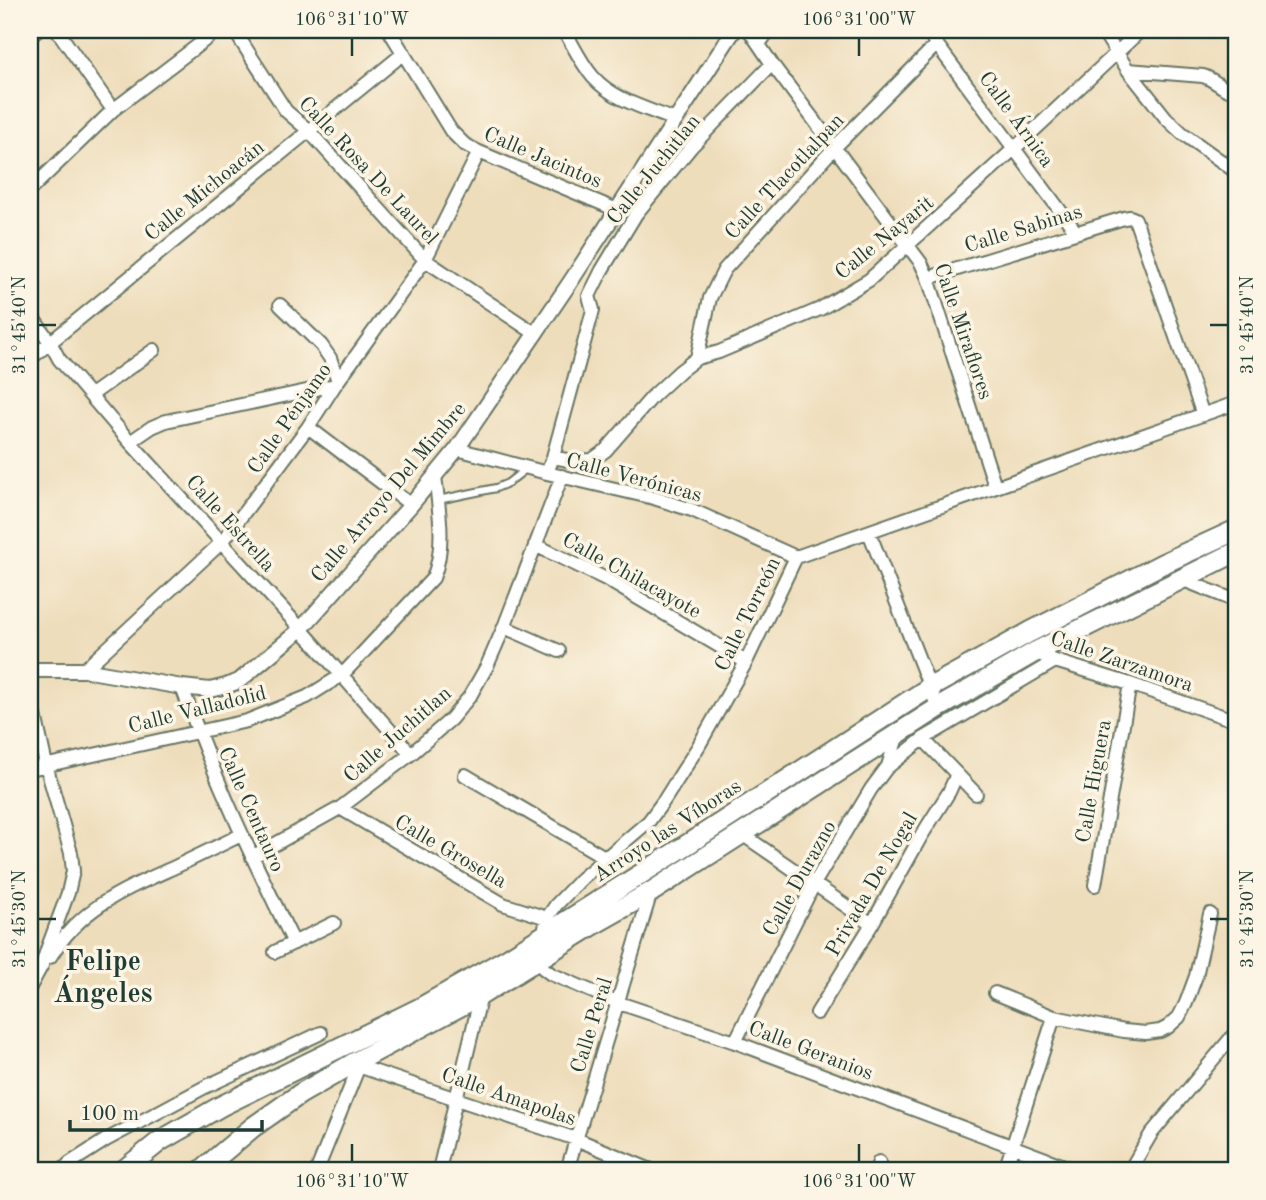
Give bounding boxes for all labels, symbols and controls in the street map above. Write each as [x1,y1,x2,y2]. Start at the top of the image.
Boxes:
text: 106°31'10"W [295,11,409,29]
text: 106°31'00"W [802,11,916,29]
street label: Calle Árnica [974,66,1061,172]
street label: Calle Rosa De Laurel [294,93,442,249]
street label: Calle Tlacotlalpan [722,110,849,244]
street label: Calle Juchitlan [604,111,705,229]
street label: Calle Jacintos [480,124,605,193]
street label: Calle Michoacán [141,137,269,246]
street label: Calle Nayarit [832,192,938,284]
street label: Calle Sabinas [962,202,1085,257]
street label: Calle Miraflores [929,261,996,402]
text: 31°45'40"N [11,276,29,374]
text: 31°45'40"N [1239,276,1257,374]
street label: Calle Pénjamo [244,360,336,478]
street label: Calle Arroyo Del Mimbre [308,399,470,587]
street label: Calle Verónicas [563,450,704,507]
street label: Calle Estrella [181,472,279,576]
street label: Calle Chilacayote [558,529,704,623]
street label: Calle Torreón [712,554,785,675]
street label: Calle Zarzamora [1047,628,1196,697]
street label: Calle Valladolid [126,683,269,738]
street label: Calle Juchitlan [340,683,456,787]
street label: Calle Higuera [1073,718,1116,845]
street label: Calle Centauro [214,744,288,875]
street label: Arroyo las Víboras [590,776,745,887]
street label: Privada De Nogal [823,809,922,960]
street label: Calle Grosella [390,812,510,893]
street label: Calle Durazno [760,817,841,940]
text: 31°45'30"N [11,870,29,968]
text: 31°45'30"N [1239,870,1257,968]
district label: Felipe Ángeles [53,949,153,1009]
street label: Calle Peral [568,975,617,1076]
street label: Calle Geranios [745,1018,876,1085]
street label: Calle Amapolas [438,1065,579,1130]
scale bar [70,1088,262,1132]
text: 100 m [80,1104,139,1125]
text: 106°31'10"W [295,1173,409,1191]
text: 106°31'00"W [802,1173,916,1191]

